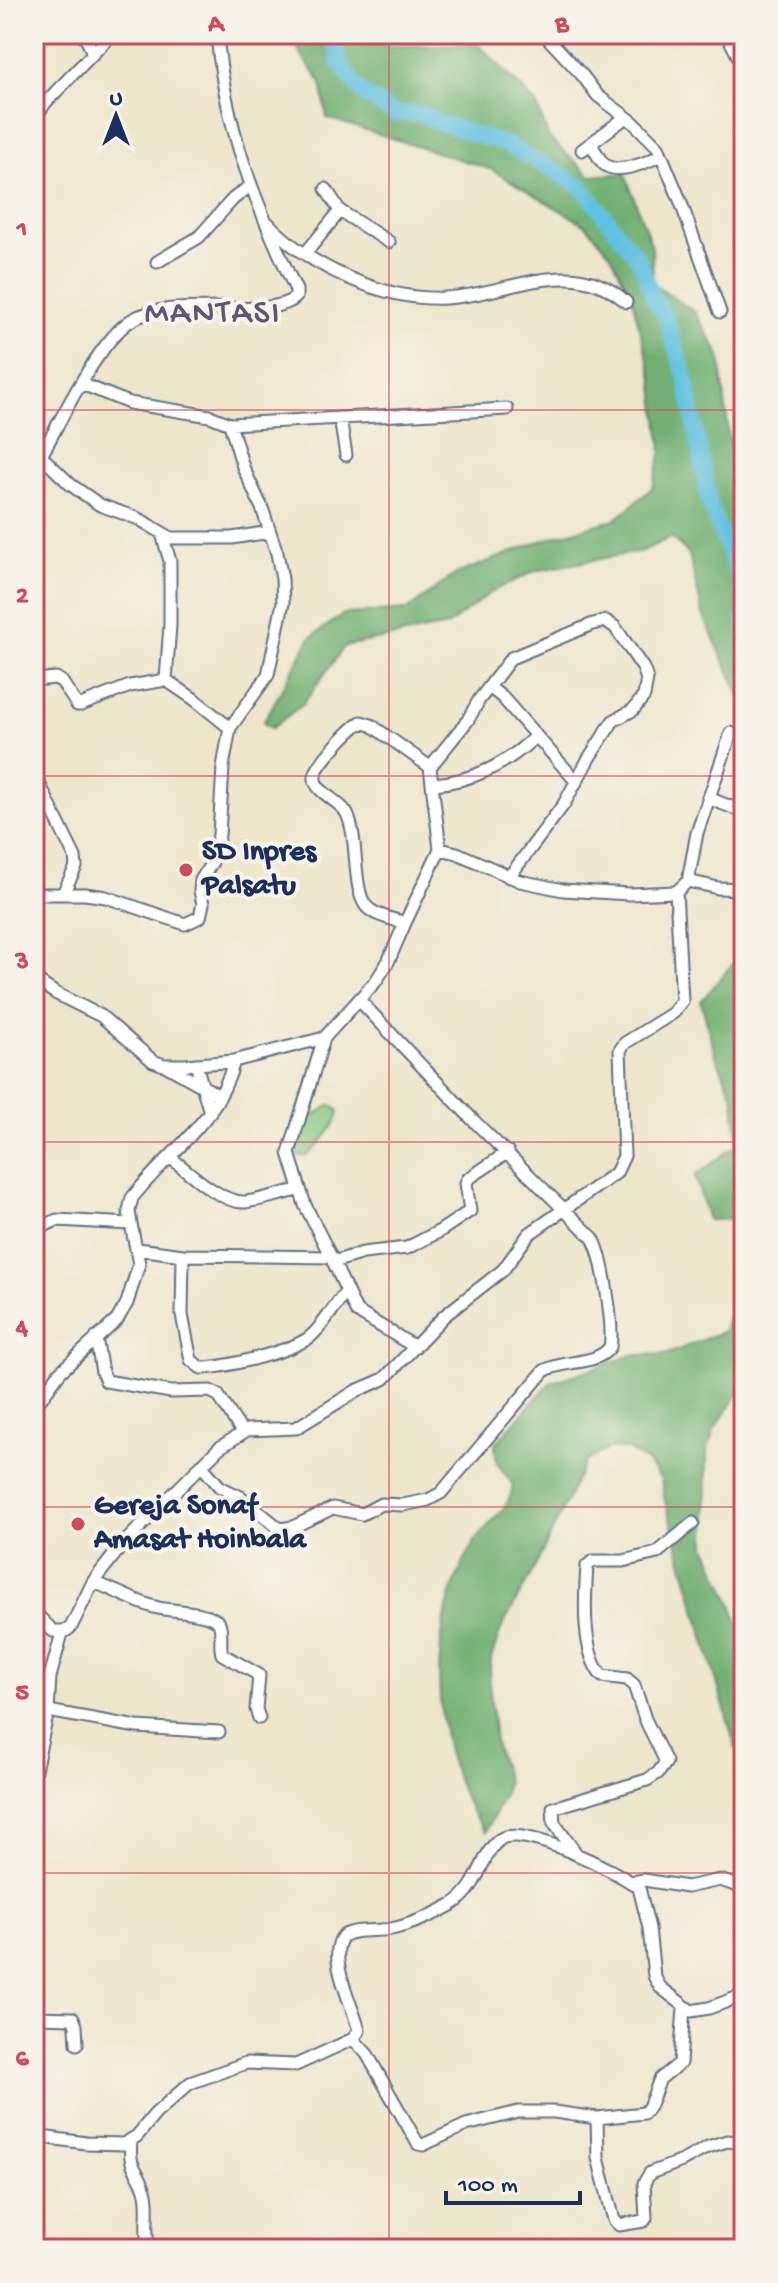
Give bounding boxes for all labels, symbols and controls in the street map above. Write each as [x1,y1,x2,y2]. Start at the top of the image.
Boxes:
text: A [207,11,225,42]
text: B [554,11,570,42]
north arrow [76,76,156,156]
text: U [110,87,123,113]
text: 1 [16,216,27,247]
district label: MANTASI [145,295,281,335]
text: 2 [16,582,29,613]
place label: SD Inpres Palsatu [200,836,318,905]
marker: SD Inpres Palsatu [177,861,195,879]
text: 3 [14,948,29,979]
text: 4 [15,1314,29,1345]
place label: Gereja Sonaf Amasat Hoinbala [93,1490,307,1559]
marker: Gereja Sonaf Amasat Hoinbala [69,1515,87,1533]
text: 5 [15,1679,29,1710]
text: 6 [15,2045,29,2076]
scale bar [446,2155,580,2205]
text: 100 m [457,2172,518,2201]

